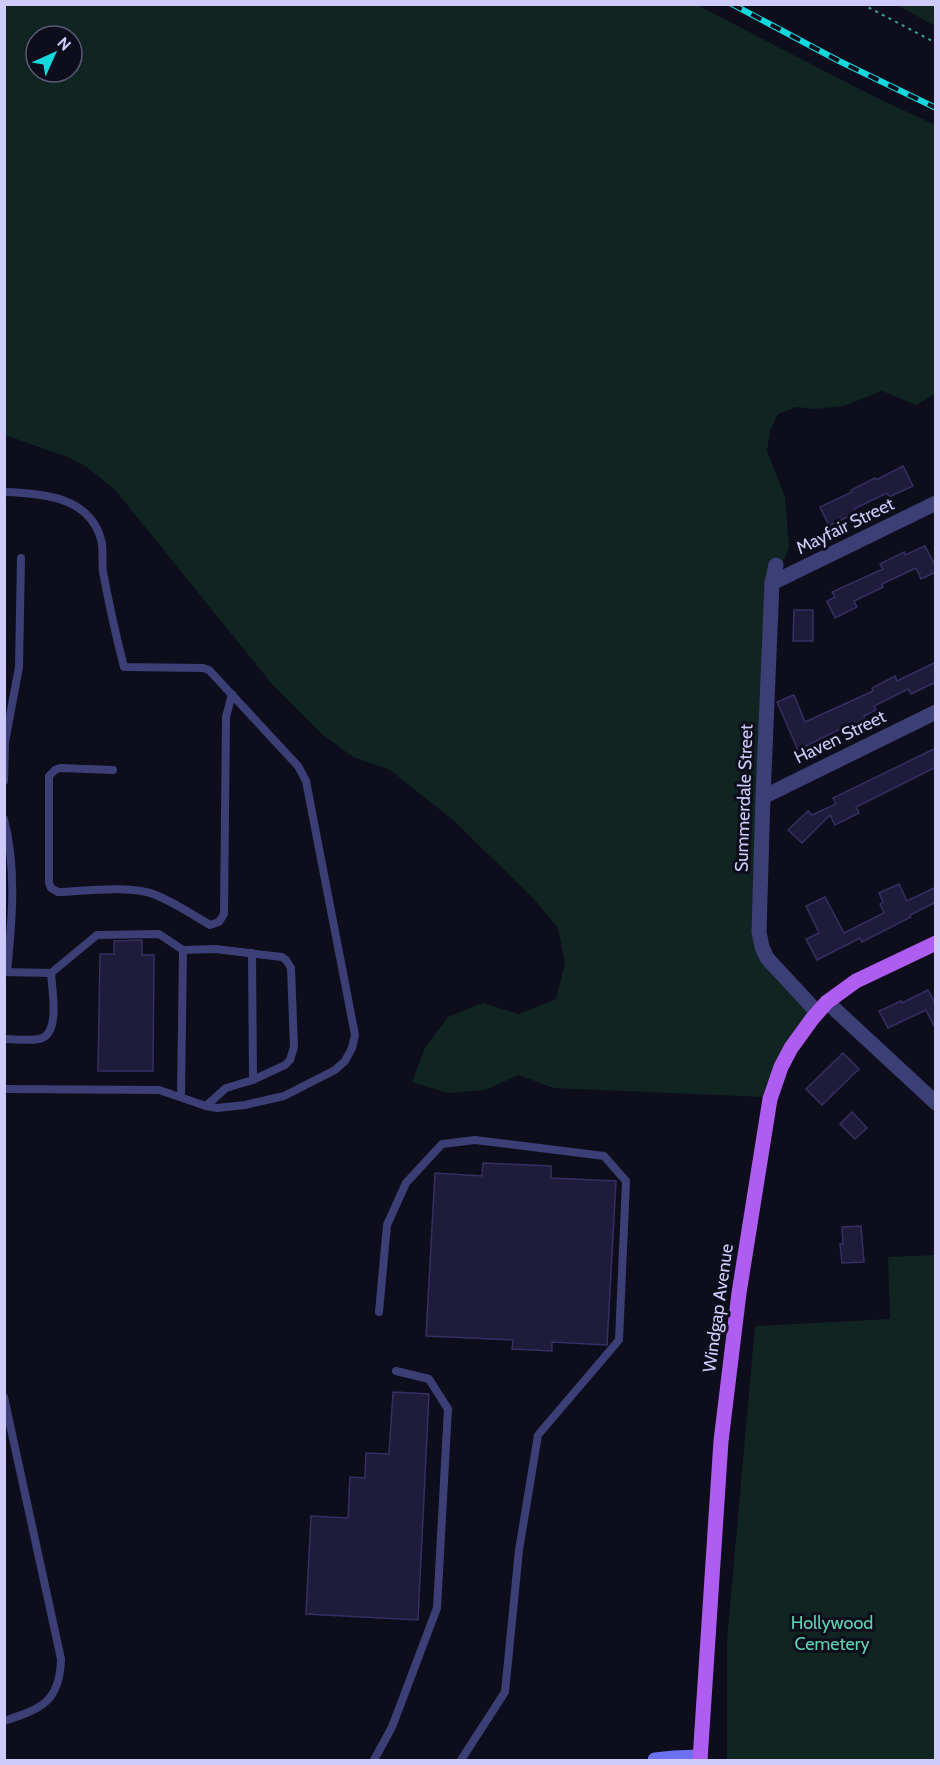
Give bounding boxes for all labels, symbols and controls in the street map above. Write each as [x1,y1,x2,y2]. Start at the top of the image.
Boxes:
north arrow [24,24,84,84]
text: N [54,33,75,54]
street label: Mayfair Street [792,493,898,559]
street label: Haven Street [791,705,889,769]
street label: Summerdale Street [730,723,758,873]
street label: Windgap Avenue [698,1242,738,1374]
park label: Hollywood Cemetery [791,1612,873,1655]

